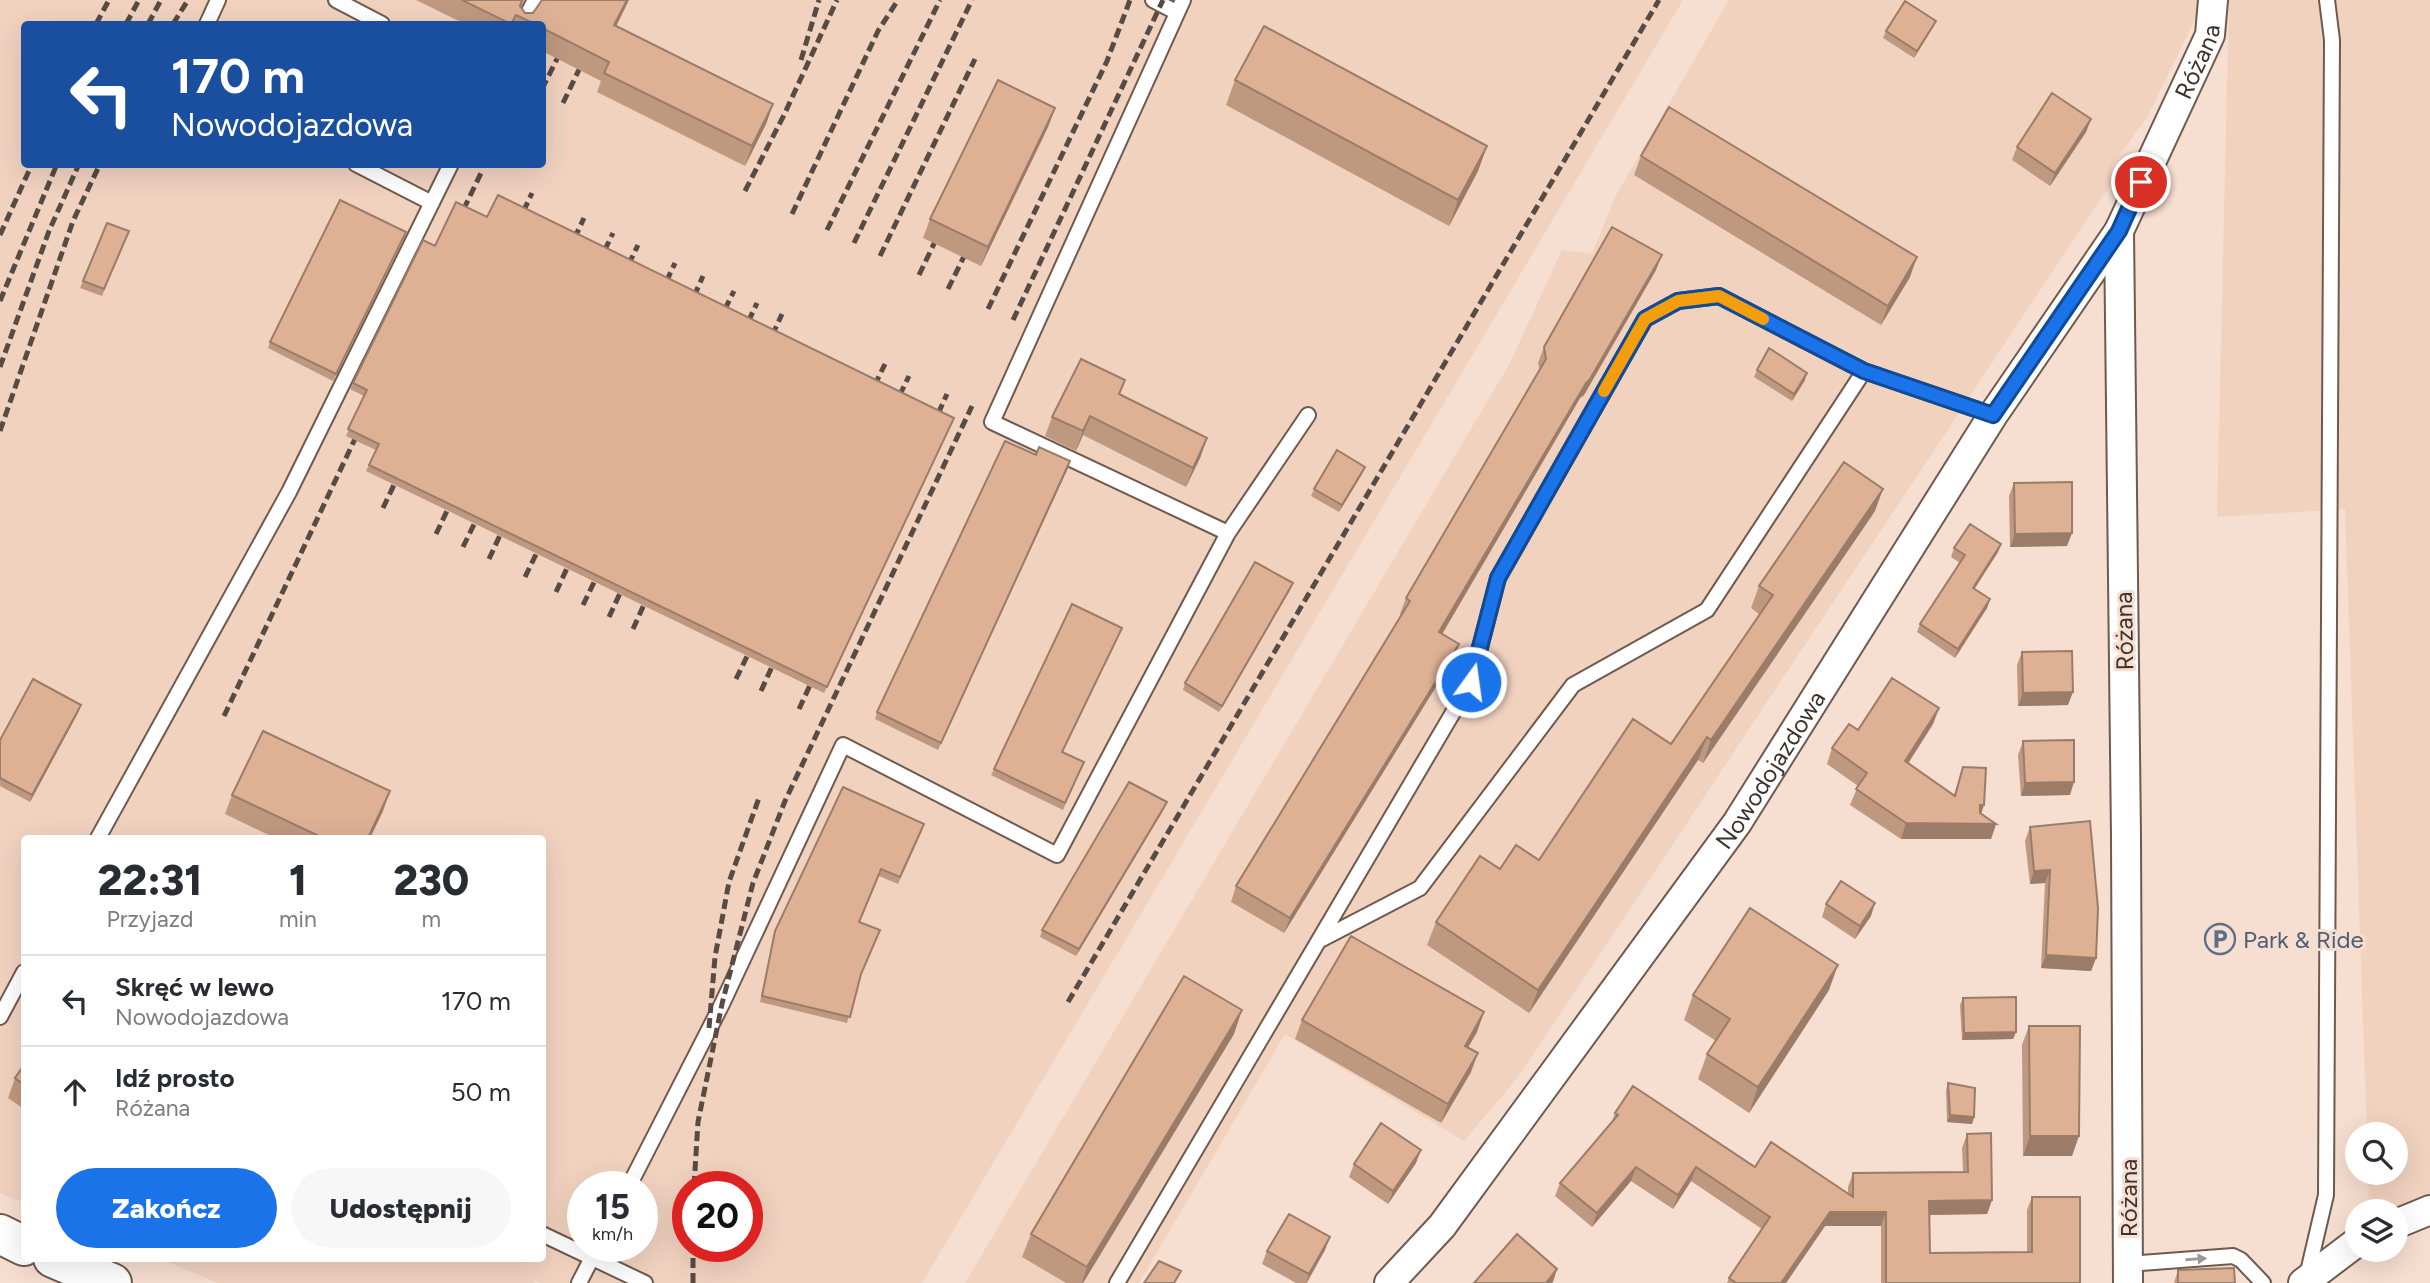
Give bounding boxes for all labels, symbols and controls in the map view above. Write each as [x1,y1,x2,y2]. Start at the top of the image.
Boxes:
street label: Różana [2168,24,2225,103]
text: 170 m [171,46,305,105]
icon: left [56,49,147,140]
text: Nowodojazdowa [171,106,413,144]
pin [2111,152,2171,212]
icon: arrive [2122,163,2160,201]
street label: Różana [2109,591,2139,671]
position arrow [1434,645,1508,719]
street label: Nowodojazdowa [1709,685,1831,854]
text: 22:31 [98,855,202,906]
text: 1 [289,855,307,906]
text: 230 [394,855,469,906]
text: Przyjazd [106,905,194,933]
text: min [279,905,317,933]
text: m [422,905,441,933]
parking icon: Park & Ride [2203,922,2237,956]
place label: Park & Ride [2243,925,2364,954]
text: Skręć w lewo [115,971,274,1003]
icon: left [56,982,94,1020]
text: 170 m [441,985,511,1017]
text: Nowodojazdowa [115,1003,289,1031]
text: Idź prosto [115,1062,235,1094]
icon: ahead [56,1073,94,1111]
text: 50 m [451,1076,511,1108]
text: Różana [115,1094,190,1122]
map controls [2345,1122,2408,1262]
button: search [2345,1122,2408,1185]
street label: Różana [2114,1159,2143,1237]
button: Zakończ [56,1168,277,1248]
button: Udostępnij [291,1168,511,1248]
speed limit sign: 20 [672,1171,763,1262]
text: 15 [595,1186,630,1228]
button: layers [2345,1199,2408,1262]
text: km/h [592,1223,633,1245]
one-way arrow [2185,1253,2207,1264]

